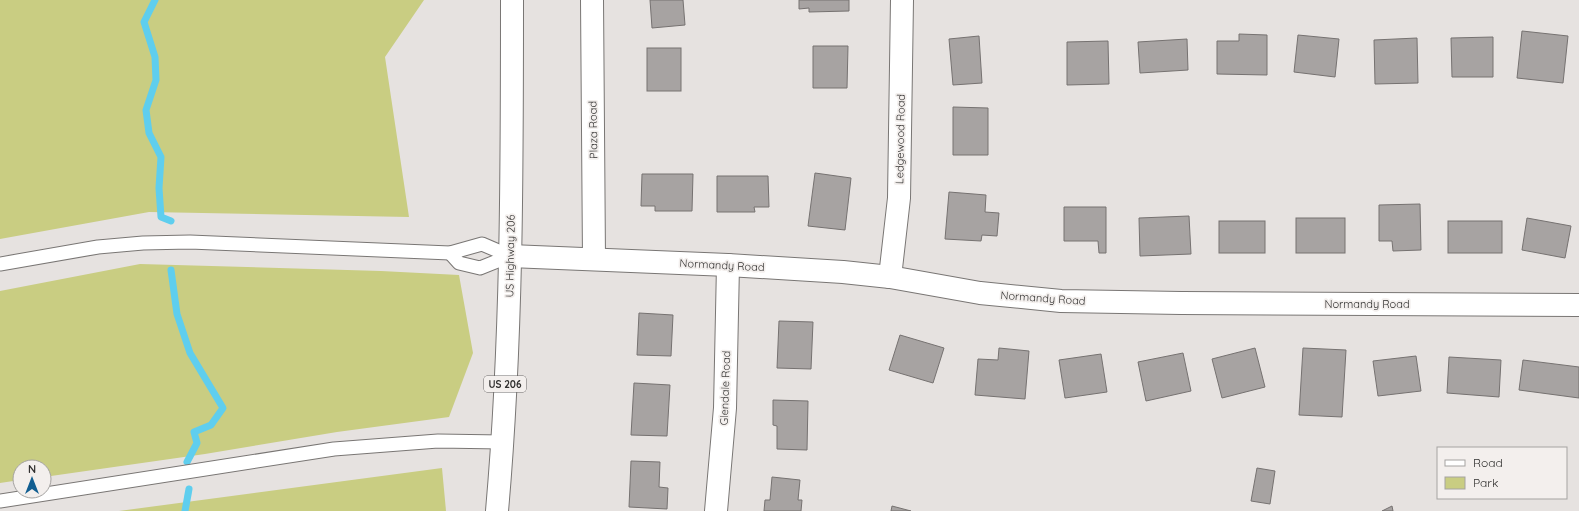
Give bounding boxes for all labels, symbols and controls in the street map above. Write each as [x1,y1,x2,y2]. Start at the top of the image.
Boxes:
street label: Ledgewood Road [892,94,908,184]
street label: Plaza Road [585,101,601,159]
street label: US Highway 206 [502,214,518,298]
street label: Normandy Road [679,256,765,274]
street label: Normandy Road [1000,288,1086,308]
street label: Normandy Road [1324,297,1410,311]
street label: Glendale Road [717,350,733,426]
road number: US 206 [484,376,526,392]
legend [1437,447,1567,499]
text: Road [1473,455,1503,470]
north arrow [12,459,52,499]
text: N [28,462,36,476]
text: Park [1473,475,1498,490]

